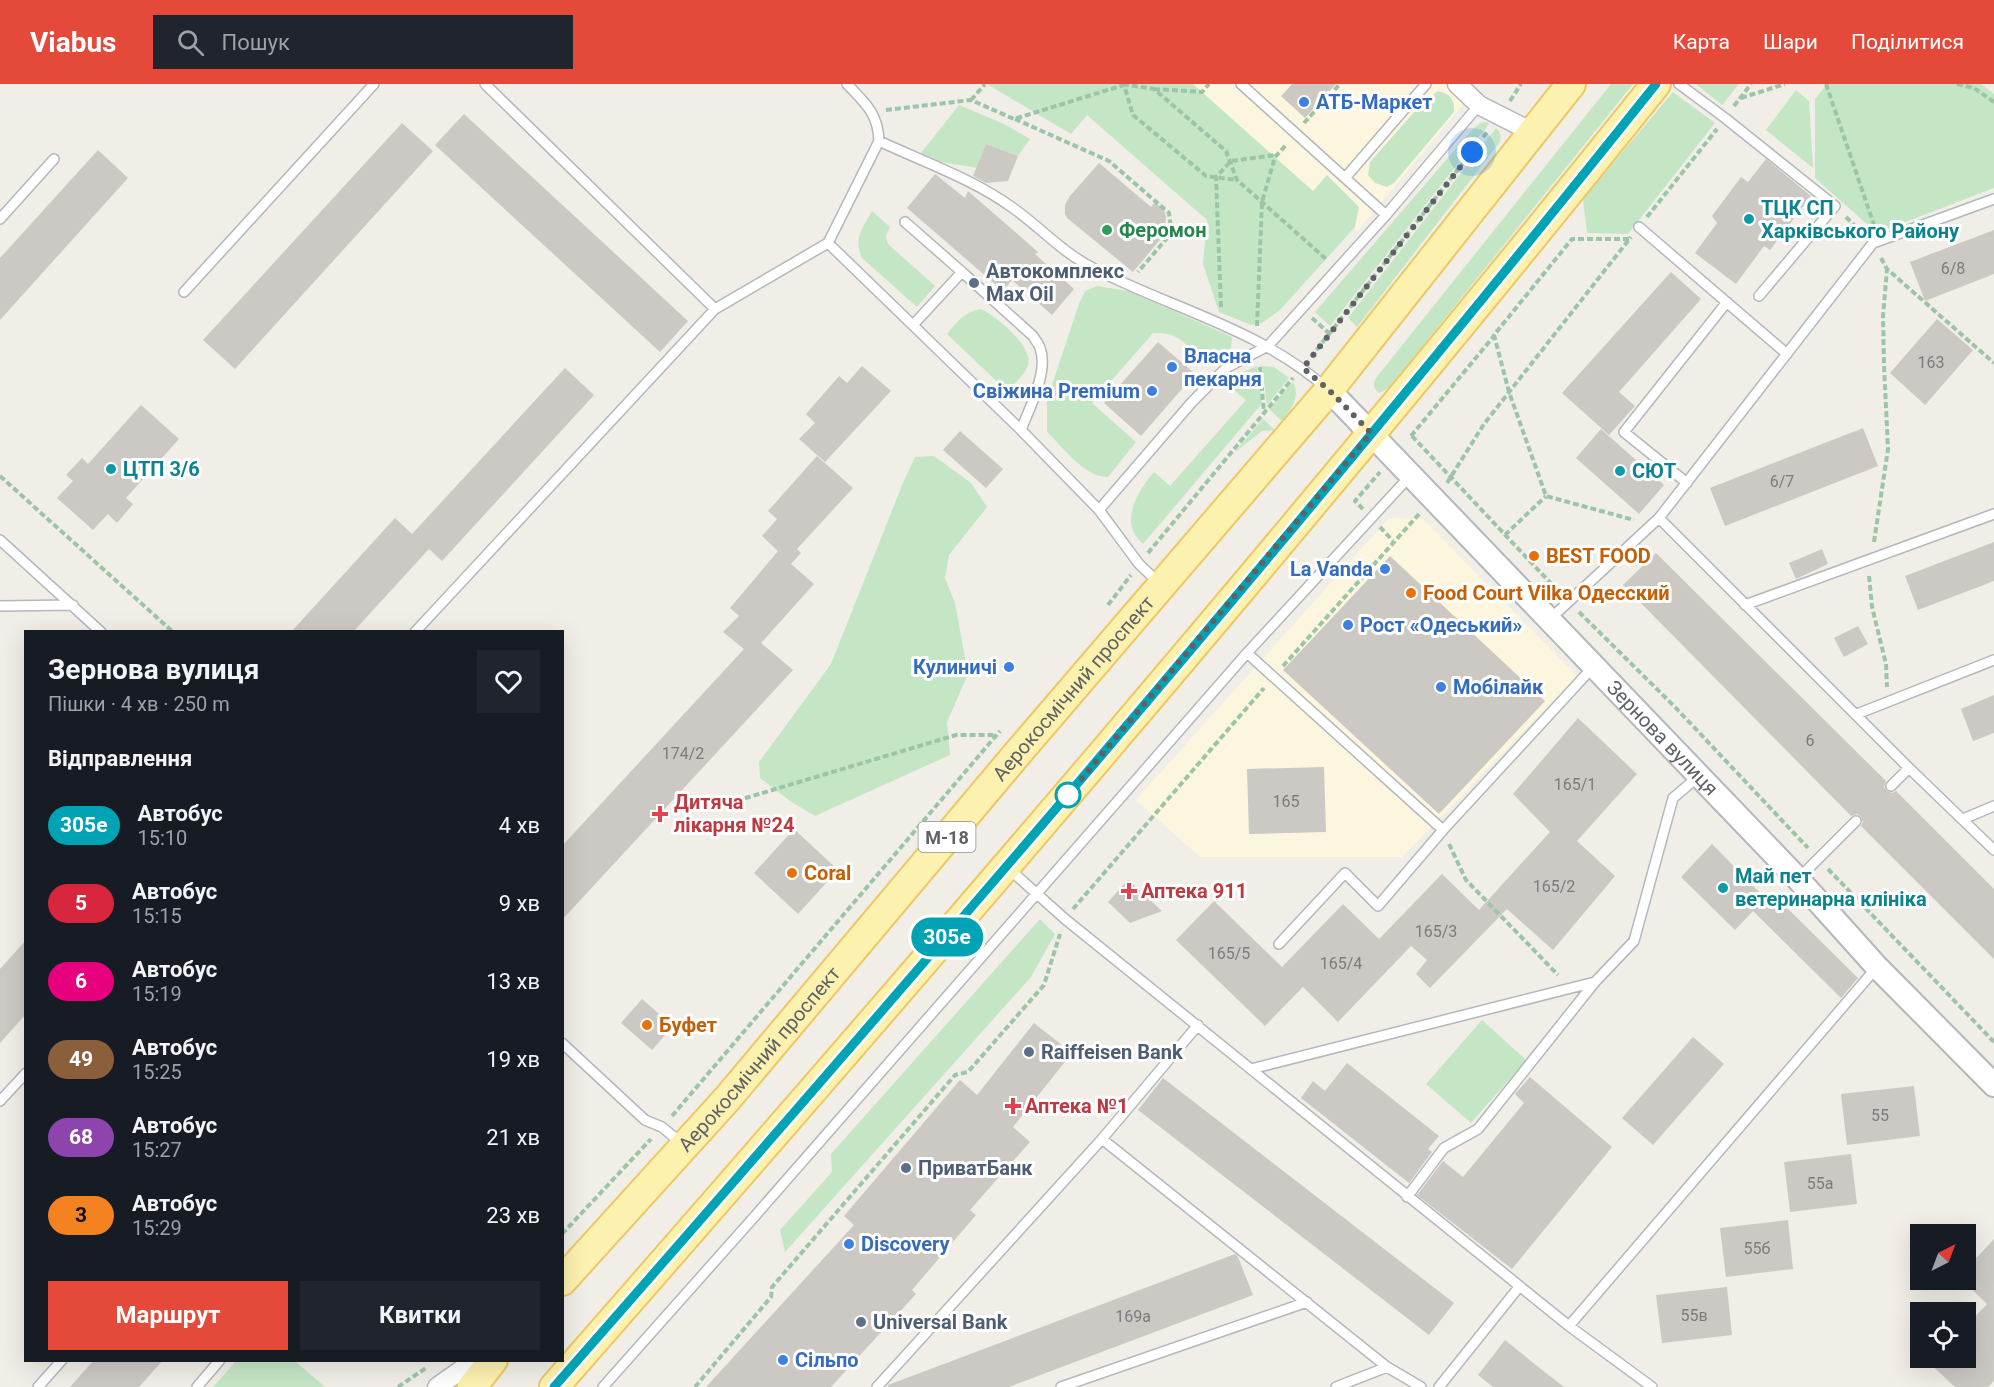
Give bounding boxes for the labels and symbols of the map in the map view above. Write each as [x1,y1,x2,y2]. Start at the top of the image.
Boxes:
place label: АТБ-Маркет [1316,90,1433,114]
marker: АТБ-Маркет [1297,95,1311,109]
your location [1457,137,1487,167]
place label: ТЦК СП Харківського Району [1761,196,1960,243]
marker: ТЦК СП Харківського Району [1742,212,1756,226]
place label: Феромон [1119,218,1206,242]
marker: Феромон [1100,223,1114,237]
place label: Автокомплекс Max Oil [986,259,1124,306]
house number: 6/8 [1941,259,1965,278]
marker: Автокомплекс Max Oil [967,276,981,290]
place label: Власна пекарня [1184,344,1262,391]
house number: 163 [1918,353,1944,372]
marker: Власна пекарня [1165,360,1179,374]
place label: Свіжина Premium [973,379,1140,403]
marker: Свіжина Premium [1145,384,1159,398]
place label: ЦТП 3/6 [123,457,200,481]
place label: СЮТ [1632,459,1676,483]
marker: ЦТП 3/6 [104,462,118,476]
marker: СЮТ [1613,464,1627,478]
house number: 6/7 [1770,472,1794,491]
place label: BEST FOOD [1546,544,1651,568]
marker: BEST FOOD [1527,549,1541,563]
place label: La Vanda [1290,557,1373,581]
marker: La Vanda [1378,562,1392,576]
place label: Food Court Vilka Одесский [1423,581,1670,605]
marker: Food Court Vilka Одесский [1404,586,1418,600]
street label: Аерокосмічний проспект [988,590,1160,786]
place label: Рост «Одеський» [1360,613,1522,637]
marker: Рост «Одеський» [1341,618,1355,632]
place label: Кулиничі [913,655,997,679]
marker: Кулиничі [1002,660,1016,674]
place label: Мобілайк [1453,675,1544,699]
street label: Зернова вулиця [1602,675,1723,800]
marker: Мобілайк [1434,680,1448,694]
house number: 6 [1806,731,1815,750]
house number: 174/2 [662,744,704,763]
house number: 165/1 [1554,775,1596,794]
unlabelled marker [1055,782,1081,808]
place label: Дитяча лікарня №24 [674,790,795,837]
house number: 165 [1273,792,1299,811]
marker: Дитяча лікарня №24 [651,805,669,823]
road number: М-18 [918,822,976,852]
place label: Coral [804,861,851,885]
place label: Май пет ветеринарна клініка [1735,864,1927,911]
marker: Coral [785,866,799,880]
house number: 165/2 [1533,877,1575,896]
place label: Аптека 911 [1141,879,1247,903]
marker: Май пет ветеринарна клініка [1716,881,1730,895]
marker: Аптека 911 [1122,884,1136,898]
line badge: 305e [905,918,989,956]
house number: 165/3 [1415,922,1457,941]
house number: 165/5 [1208,944,1250,963]
house number: 165/4 [1320,954,1362,973]
street label: Аерокосмічний проспект [673,961,845,1157]
place label: Буфет [659,1013,717,1037]
marker: Буфет [640,1018,654,1032]
place label: Raiffeisen Bank [1041,1040,1183,1064]
marker: Raiffeisen Bank [1022,1045,1036,1059]
place label: Аптека №1 [1025,1094,1128,1118]
marker: Аптека №1 [1006,1099,1020,1113]
house number: 55 [1871,1106,1889,1125]
place label: ПриватБанк [918,1156,1033,1180]
marker: ПриватБанк [899,1161,913,1175]
house number: 55а [1807,1174,1833,1193]
north arrow [1910,1224,1976,1290]
place label: Discovery [861,1232,950,1256]
marker: Discovery [842,1237,856,1251]
house number: 55б [1744,1239,1771,1258]
house number: 55в [1680,1306,1708,1325]
house number: 169а [1115,1307,1151,1326]
place label: Universal Bank [873,1310,1008,1334]
marker: Universal Bank [854,1315,868,1329]
place label: Сільпо [795,1348,859,1372]
marker: Сільпо [776,1353,790,1367]

